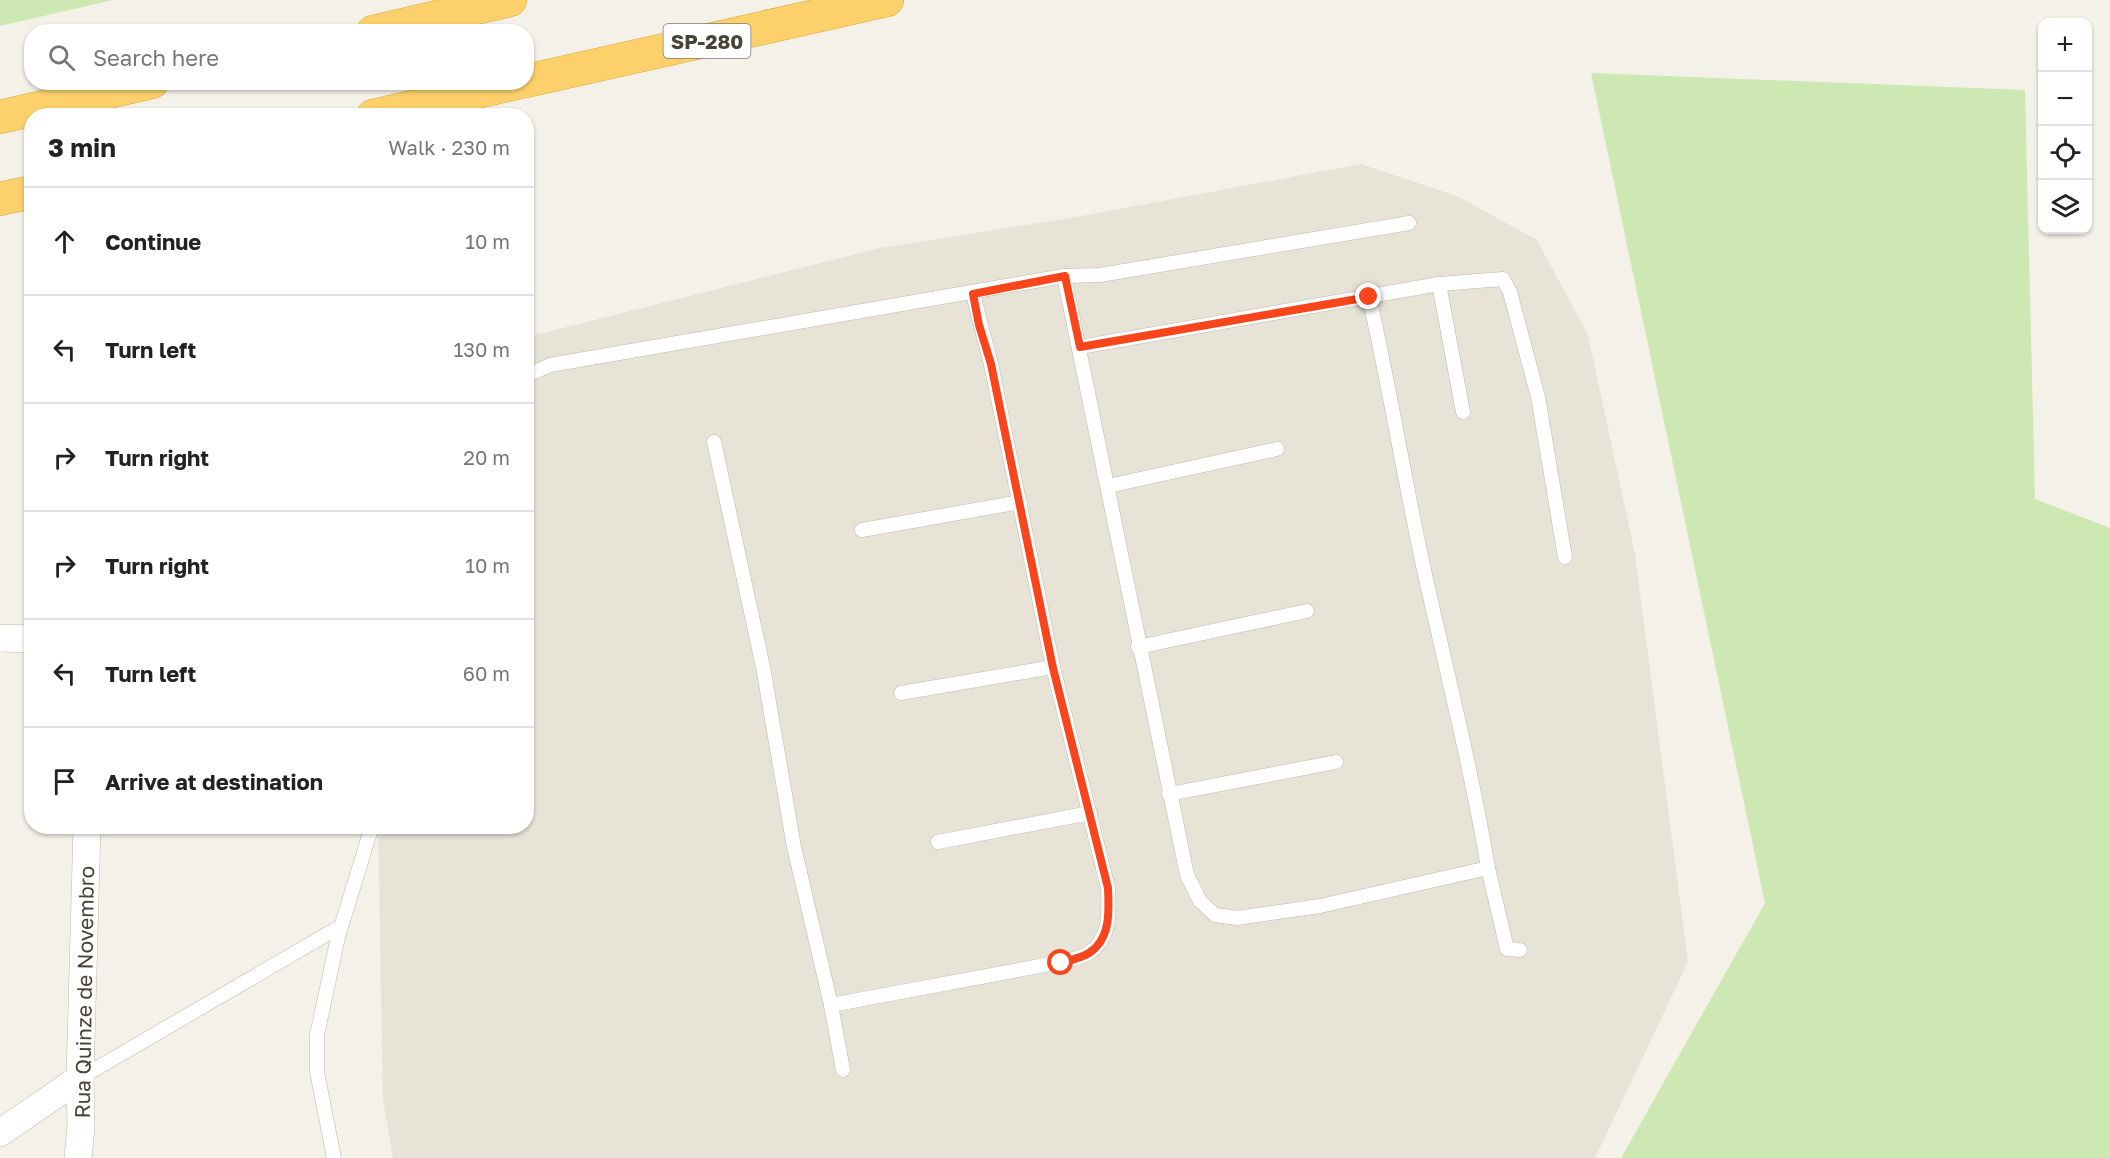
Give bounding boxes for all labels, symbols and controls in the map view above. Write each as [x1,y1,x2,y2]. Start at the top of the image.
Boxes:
map controls [2038,18,2092,234]
button: + [2038,18,2092,72]
search box [24,24,534,90]
road number: SP-280 [664,24,750,58]
icon: search [45,41,78,74]
text: Search here [93,44,219,71]
button: − [2038,72,2092,126]
button: locate [2038,126,2092,180]
text: 3 min [48,132,116,163]
text: Walk · 230 m [388,135,510,159]
button: layers [2038,180,2092,234]
icon: ahead [48,225,81,258]
text: Continue [105,228,201,255]
text: 10 m [465,229,510,253]
route end [1355,283,1381,309]
icon: left [48,333,81,366]
text: Turn left [105,336,196,363]
text: 130 m [454,337,510,361]
icon: right [48,441,81,474]
text: Turn right [105,444,209,471]
text: 20 m [463,445,510,469]
icon: right [48,549,81,582]
text: Turn right [105,552,209,579]
text: 10 m [465,553,510,577]
icon: left [48,657,81,690]
text: Turn left [105,660,196,687]
text: 60 m [463,661,510,685]
icon: arrive [48,765,81,798]
text: Arrive at destination [105,768,323,795]
street label: Rua Quinze de Novembro [69,865,99,1119]
route start [1047,949,1073,975]

